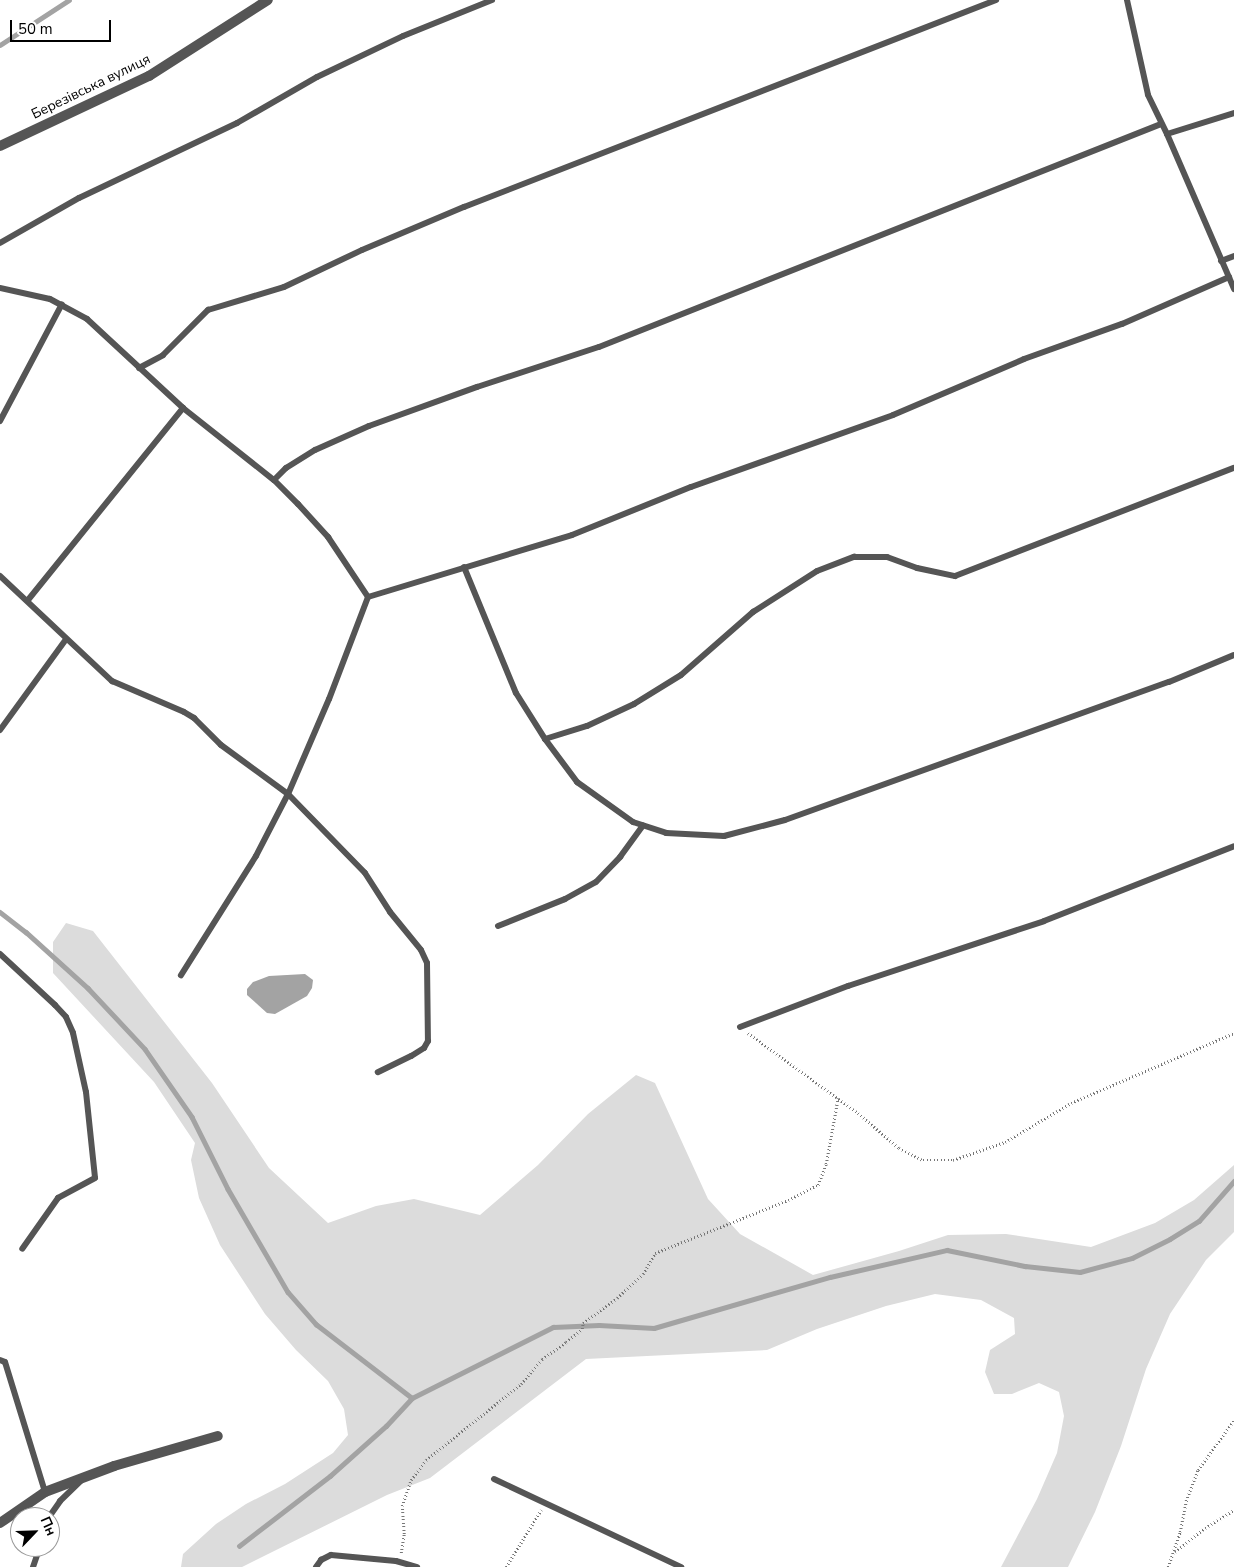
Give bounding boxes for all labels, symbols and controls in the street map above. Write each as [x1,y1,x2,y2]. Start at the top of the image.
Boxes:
scale bar [12,10,114,42]
text: 50 m [18,19,53,39]
street label: Березівська вулиця [29,51,153,123]
north arrow [10,1507,60,1557]
text: Пн [36,1513,61,1539]

